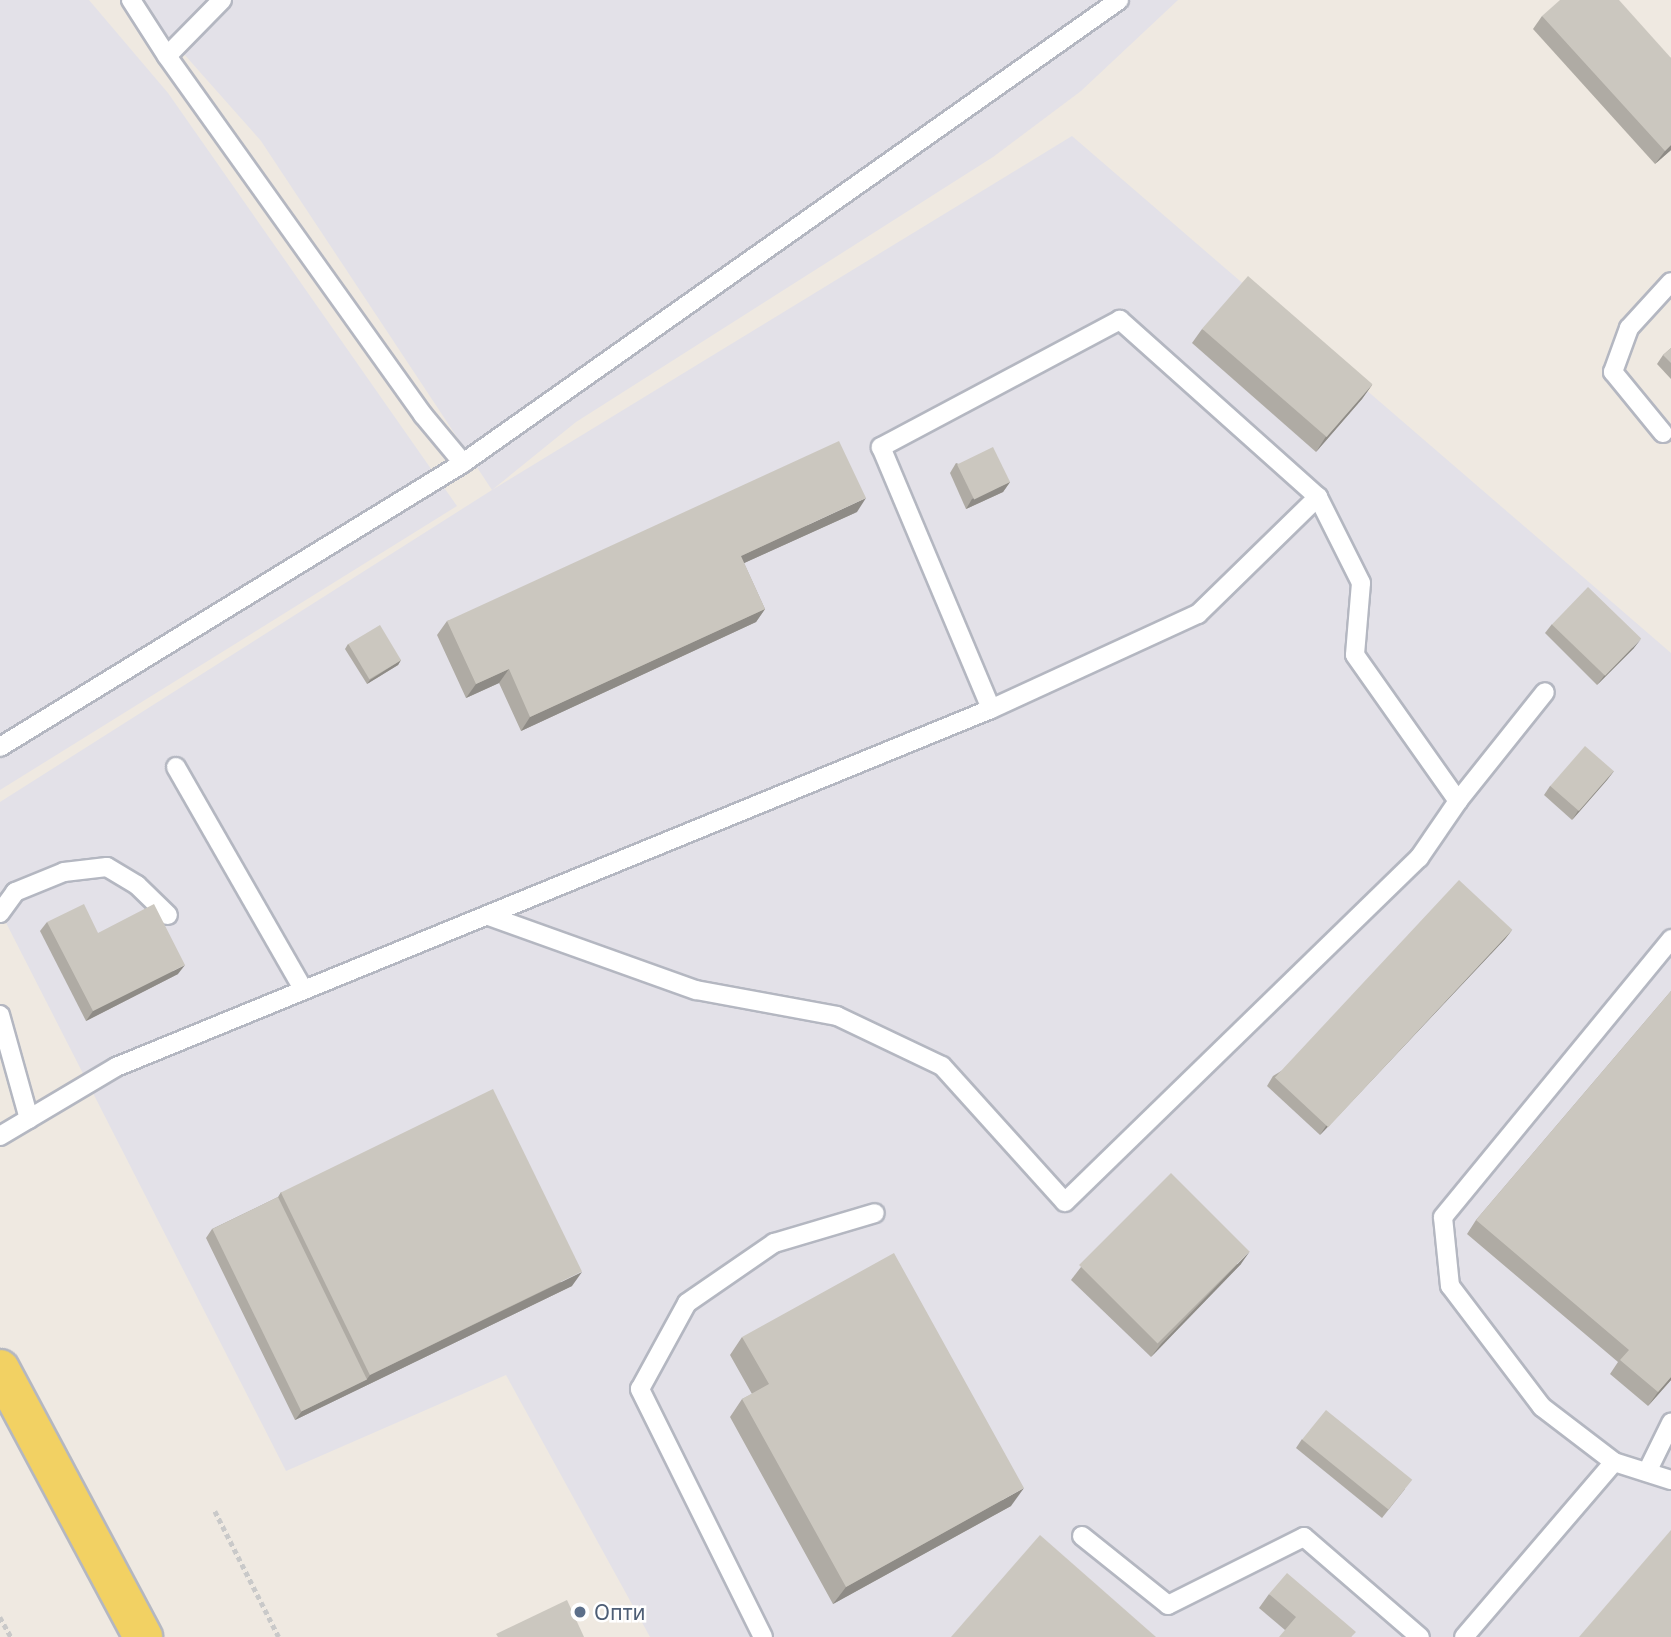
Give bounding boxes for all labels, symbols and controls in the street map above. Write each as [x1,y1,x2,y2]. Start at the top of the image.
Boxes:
place label: Опти [594,1599,646,1625]
marker: Опти [572,1604,588,1620]

